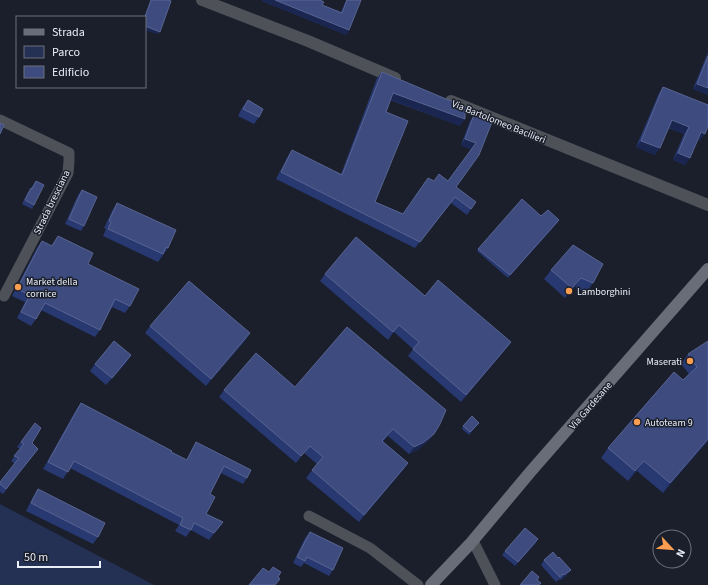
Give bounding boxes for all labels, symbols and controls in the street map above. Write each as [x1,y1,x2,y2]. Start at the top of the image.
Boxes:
legend [16,16,146,88]
text: Strada [52,24,85,41]
text: Parco [52,44,80,61]
text: Edificio [52,64,89,81]
street label: Via Bartolomeo Bacilieri [450,97,548,147]
street label: Strada bresciana [30,168,74,237]
place label: Market della cornice [26,275,77,301]
marker: Market della cornice [13,282,23,292]
place label: Lamborghini [577,285,630,299]
marker: Lamborghini [564,286,574,296]
place label: Maserati [647,355,682,369]
marker: Maserati [685,356,695,366]
street label: Via Gardesane [566,379,616,433]
place label: Autoteam 9 [645,416,693,430]
marker: Autoteam 9 [632,417,642,427]
north arrow [652,529,692,569]
scale bar [18,543,100,569]
text: N [672,547,689,560]
text: 50 m [24,549,48,566]

